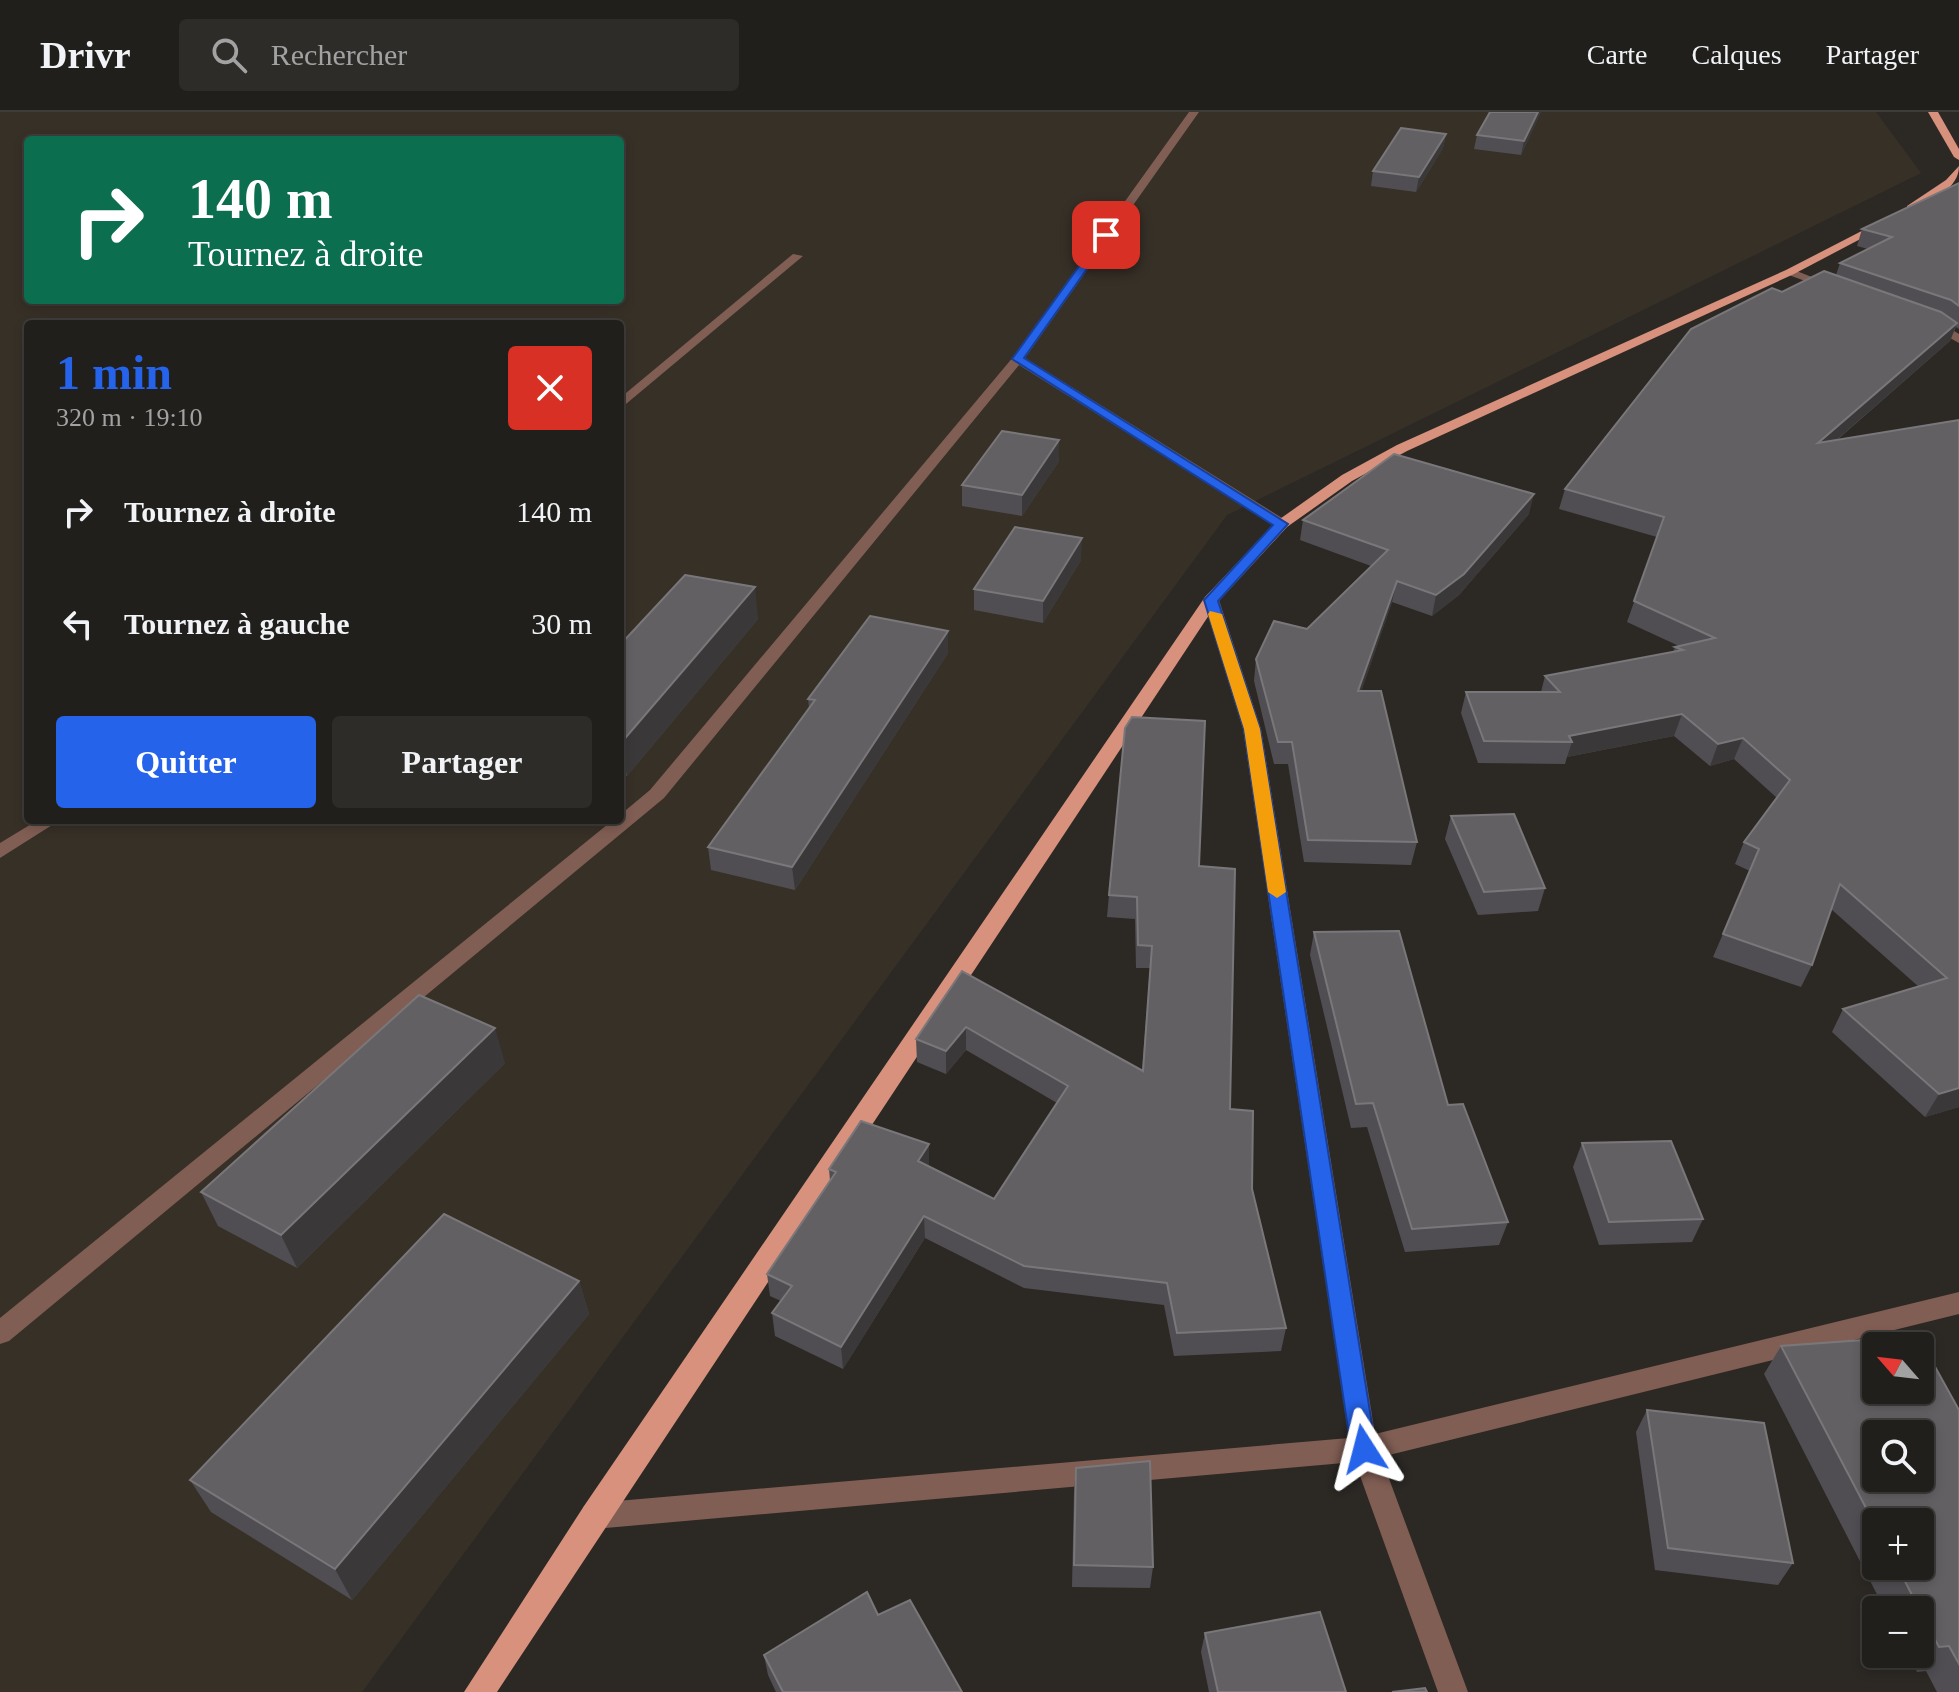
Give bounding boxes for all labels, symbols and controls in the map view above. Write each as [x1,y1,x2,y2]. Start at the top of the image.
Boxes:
search box [179,19,739,91]
icon: search [207,33,251,77]
text: Drivr [40,34,131,76]
text: Rechercher [271,38,407,71]
text: Carte [1587,39,1647,70]
text: Calques [1691,39,1782,70]
text: Partager [1826,39,1919,70]
icon: right [56,168,160,272]
text: 140 m [188,168,333,230]
pin [1072,201,1140,269]
icon: arrive [1084,213,1128,257]
text: Tournez à droite [188,234,423,274]
text: 1 min [56,346,172,399]
button: close [508,346,592,430]
text: 320 m · 19:10 [56,403,203,432]
icon: right [56,490,100,534]
text: Tournez à droite [124,495,336,528]
text: 140 m [516,495,592,528]
icon: left [56,602,100,646]
text: Tournez à gauche [124,607,350,640]
text: 30 m [531,607,592,640]
button: Quitter [56,716,316,808]
button: Partager [332,716,592,808]
north arrow [1862,1332,1934,1404]
map controls [1862,1332,1934,1668]
position arrow [1322,1407,1406,1491]
button: search [1862,1420,1934,1492]
button: + [1862,1508,1934,1580]
button: − [1862,1596,1934,1668]

